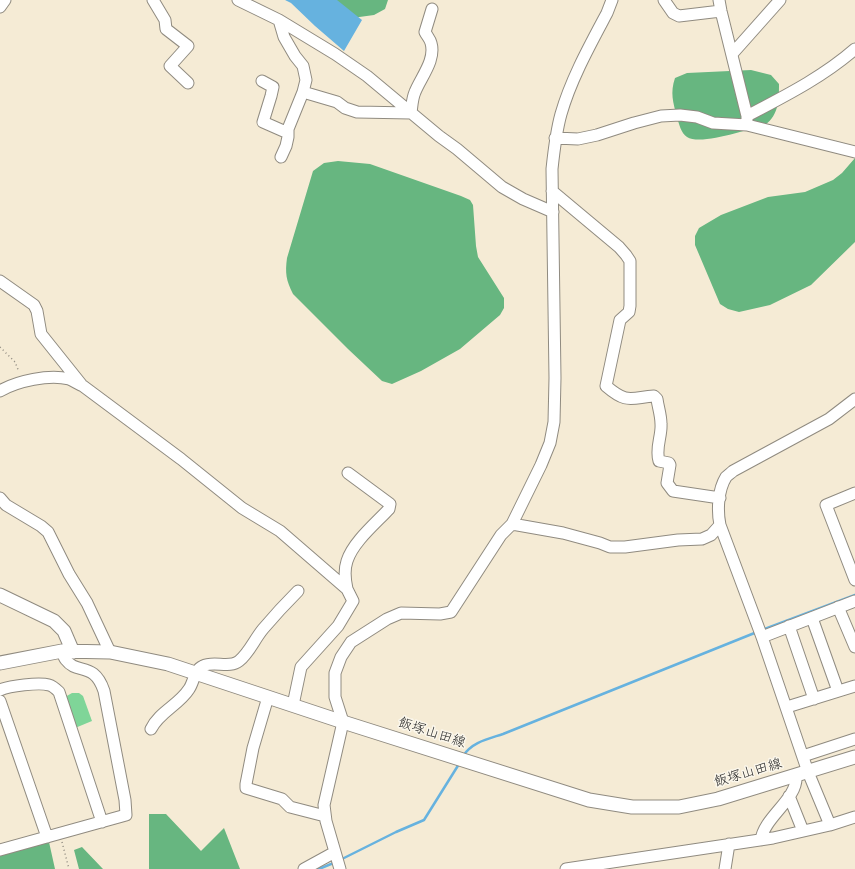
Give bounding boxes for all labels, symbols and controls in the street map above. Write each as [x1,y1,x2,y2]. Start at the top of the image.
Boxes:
street label: 飯塚山田線 [396,714,468,752]
street label: 飯塚山田線 [712,755,784,791]

